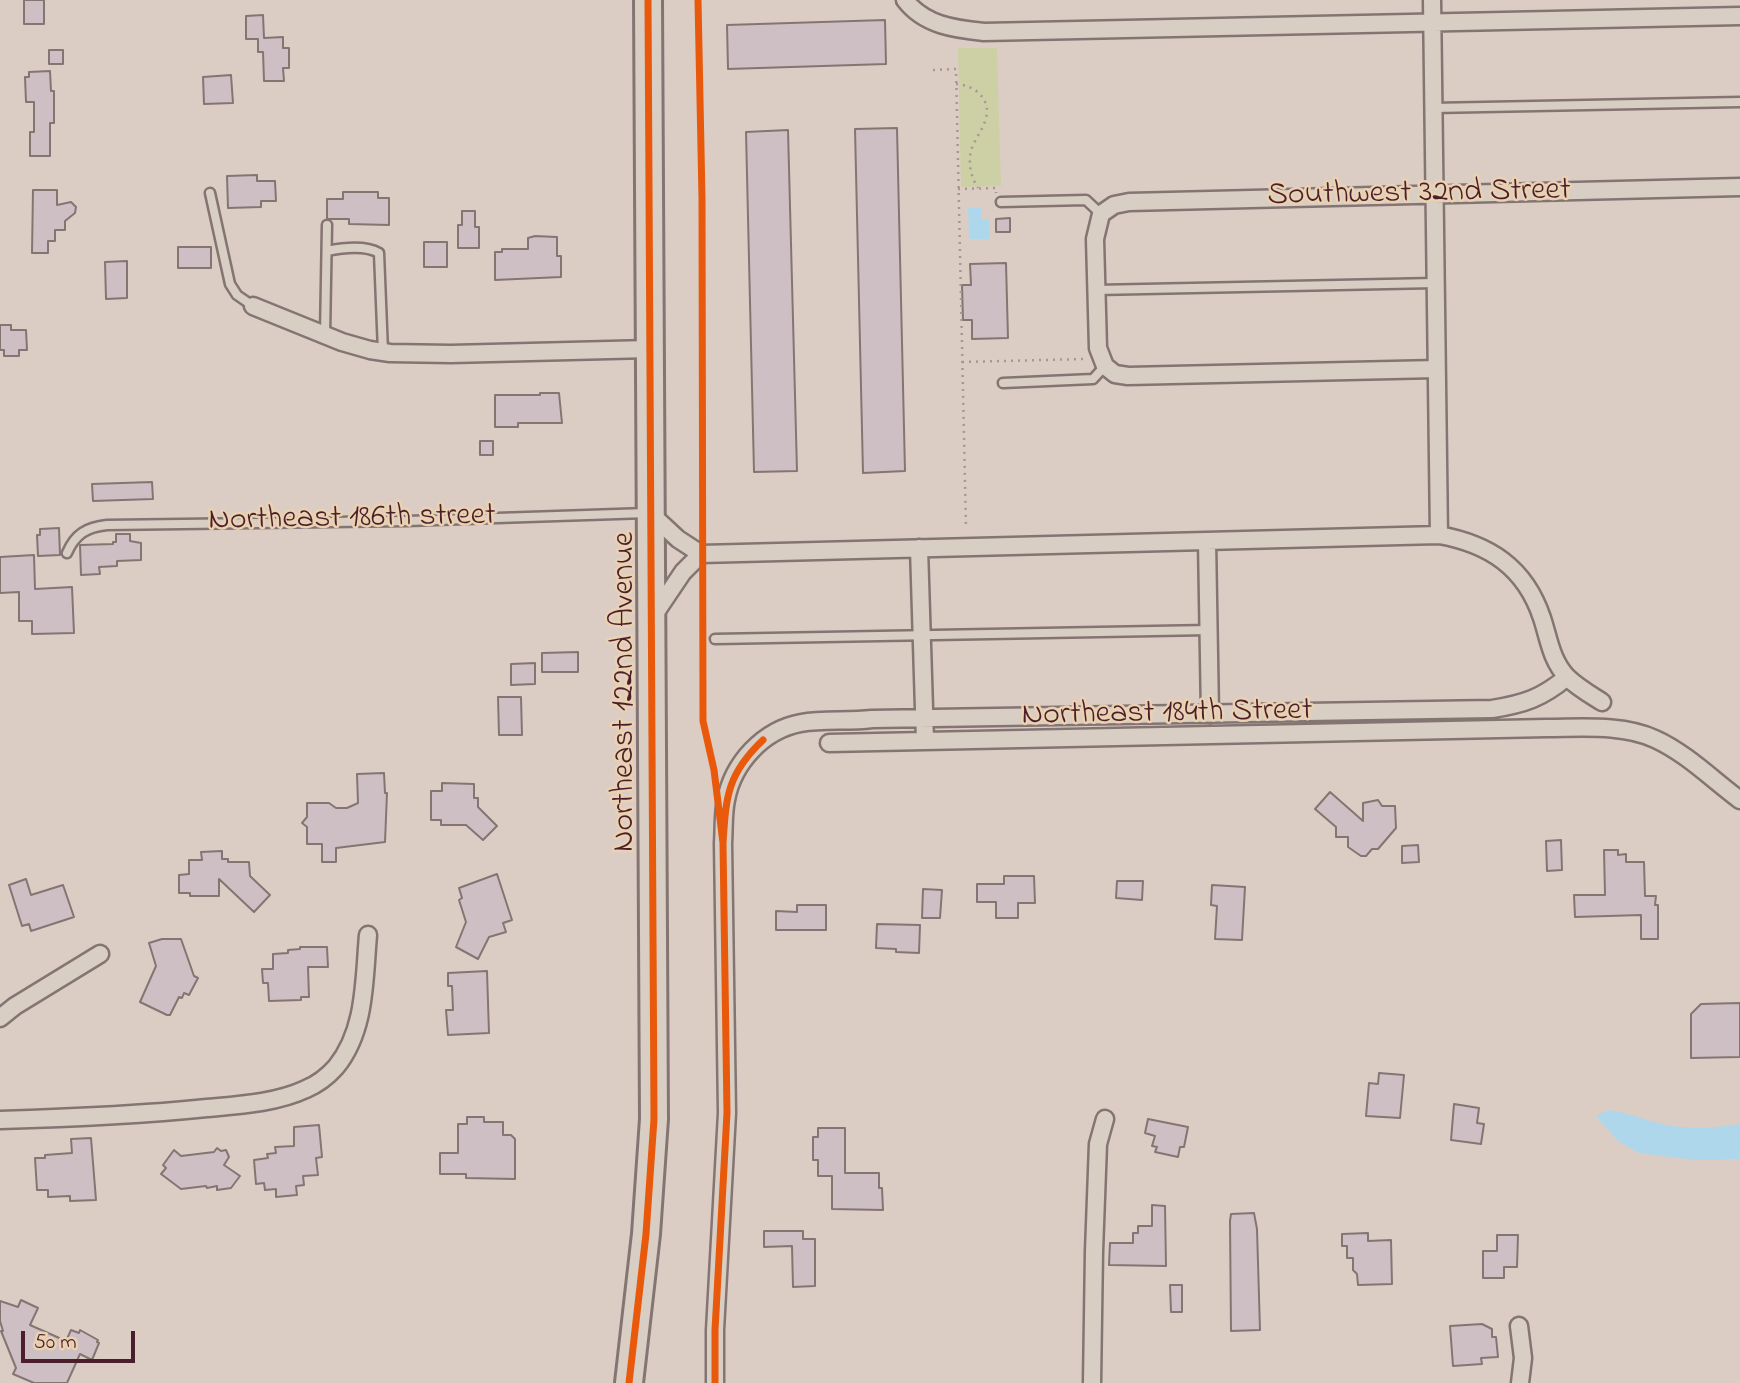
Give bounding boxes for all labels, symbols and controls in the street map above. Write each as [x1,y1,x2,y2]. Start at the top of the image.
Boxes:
street label: Southwest 32nd Street [1267,173,1571,217]
street label: Northeast 186th street [208,498,496,542]
street label: Northeast 122nd Avenue [608,532,646,852]
street label: Northeast 184th Street [1021,693,1313,737]
scale bar [24,1316,138,1360]
text: 50 m [34,1328,77,1358]

